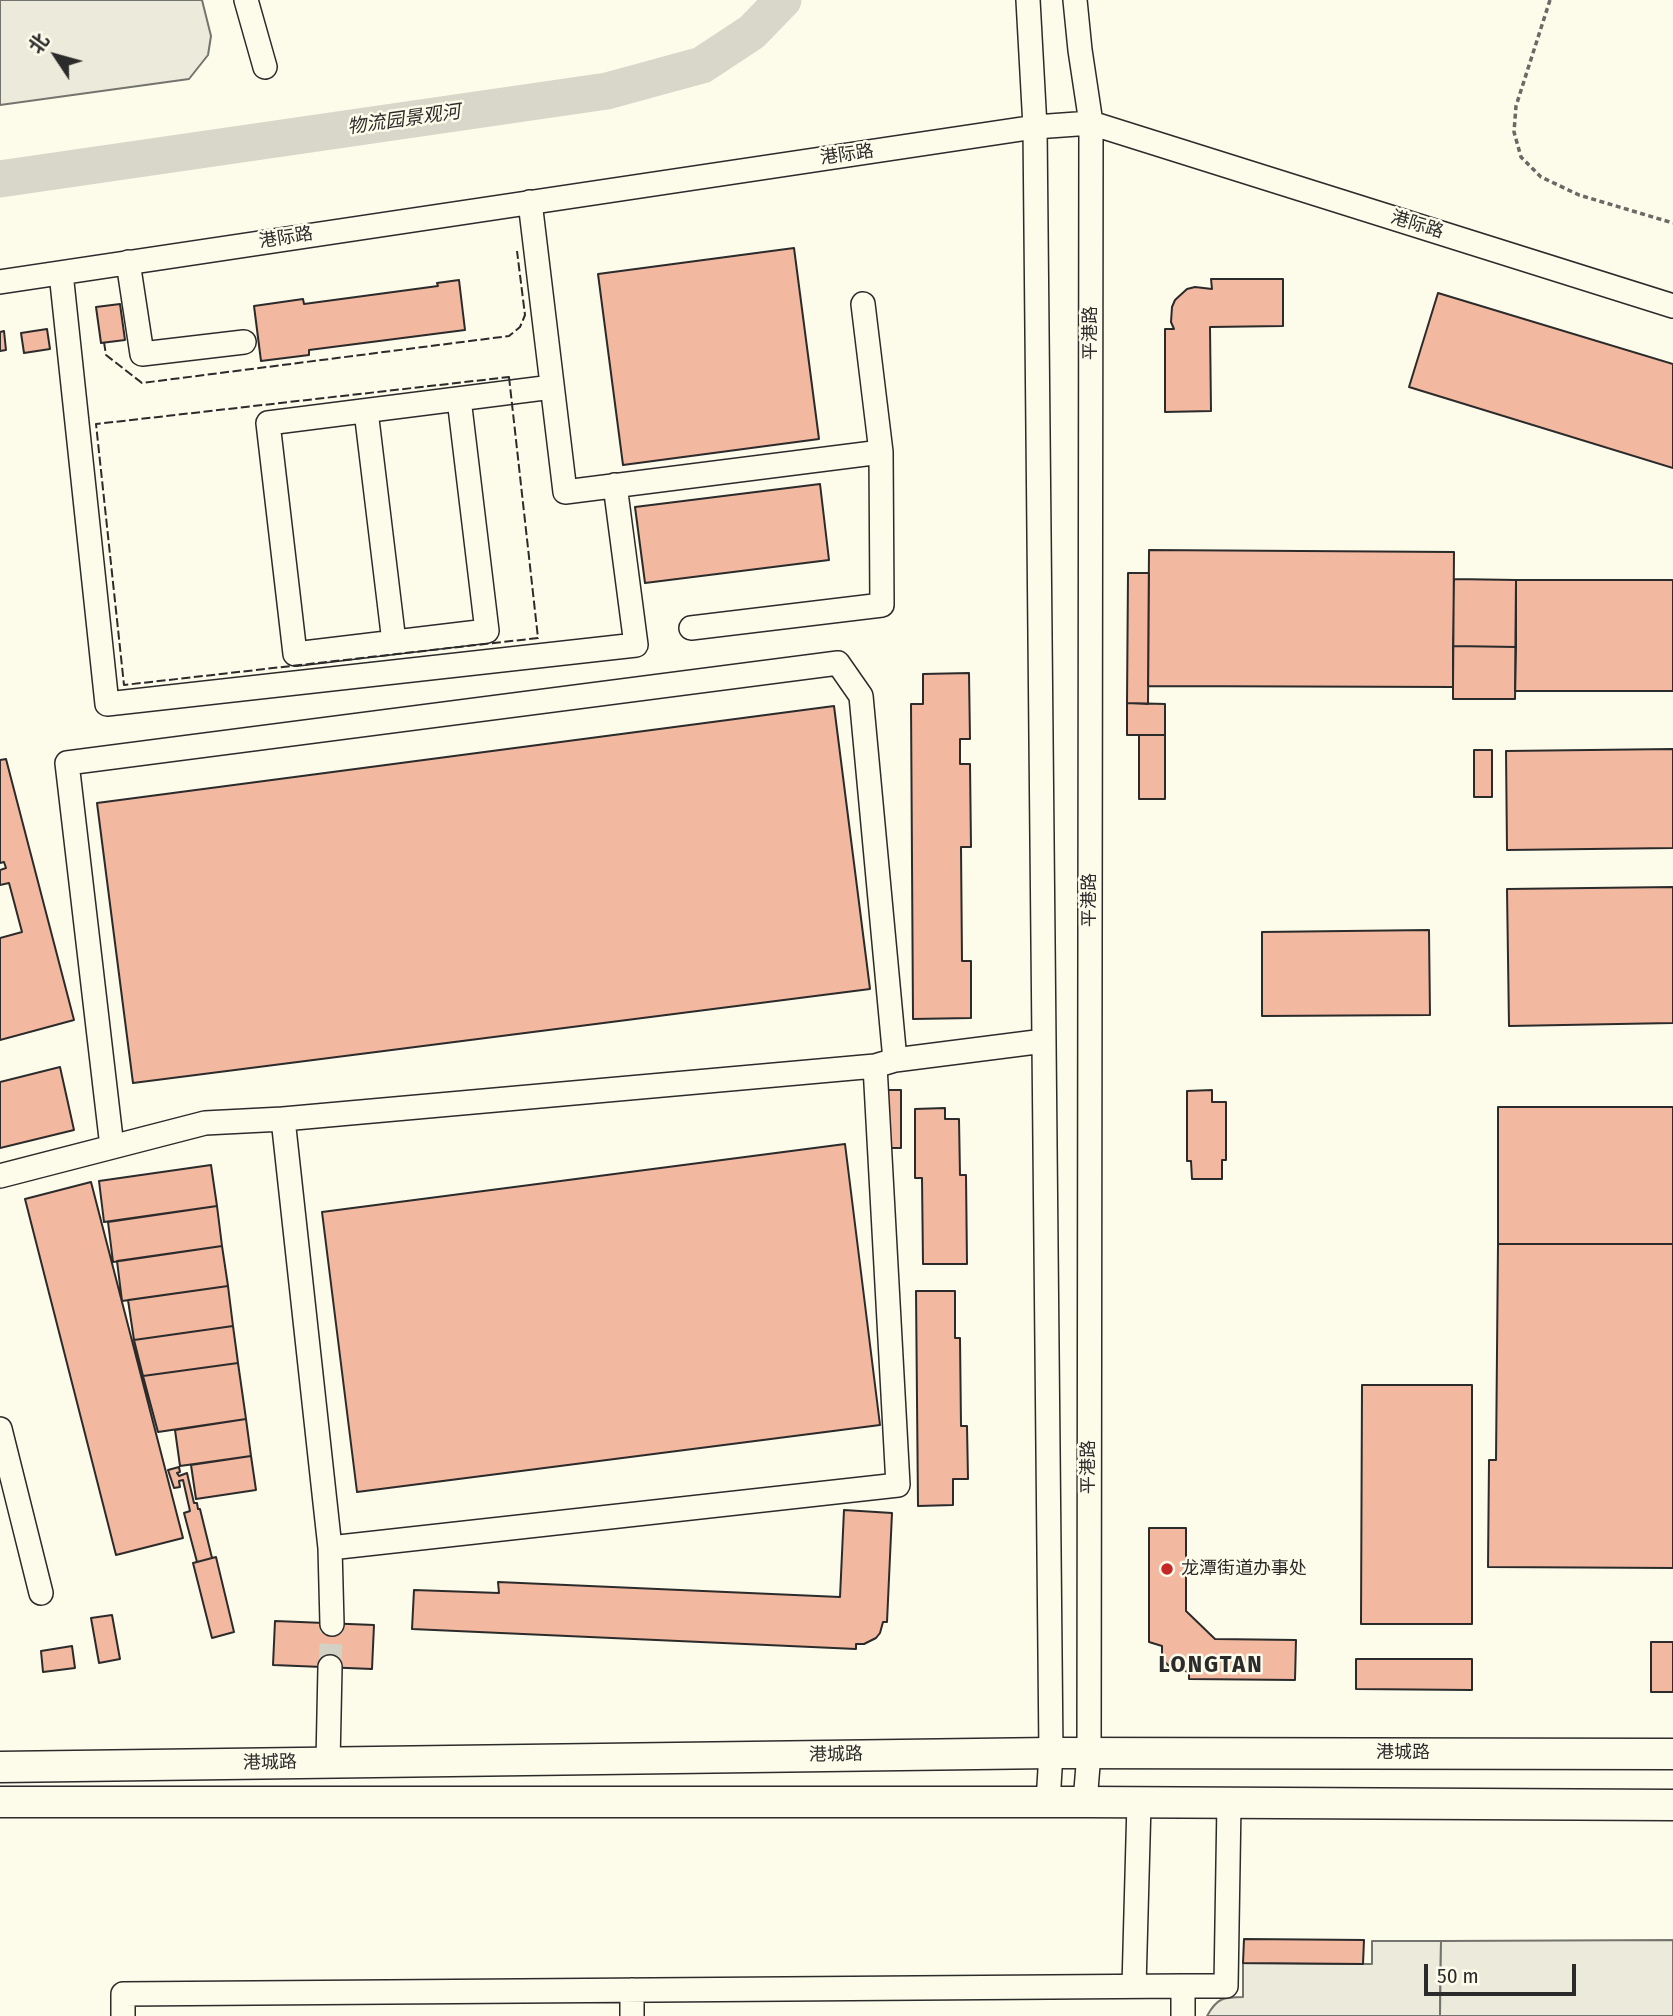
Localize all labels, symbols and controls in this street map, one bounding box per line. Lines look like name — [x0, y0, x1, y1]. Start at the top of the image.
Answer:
north arrow — [21, 21, 91, 91]
text: 北 — [24, 29, 53, 58]
water label: 物流园景观河 — [346, 101, 462, 139]
street label: 港际路 — [819, 141, 875, 169]
street label: 港际路 — [1388, 207, 1446, 243]
street label: 港际路 — [258, 223, 314, 253]
street label: 平港路 — [1080, 306, 1102, 360]
street label: 平港路 — [1079, 873, 1101, 927]
street label: 平港路 — [1078, 1440, 1100, 1494]
place label: 龙潭街道办事处 — [1181, 1558, 1307, 1580]
marker: 龙潭街道办事处 — [1159, 1561, 1175, 1577]
district label: LONGTAN — [1159, 1651, 1263, 1679]
street label: 港城路 — [1376, 1742, 1430, 1764]
street label: 港城路 — [809, 1744, 863, 1766]
street label: 港城路 — [243, 1752, 297, 1774]
scale bar — [1428, 1950, 1580, 1994]
text: 50 m — [1437, 1963, 1479, 1989]

